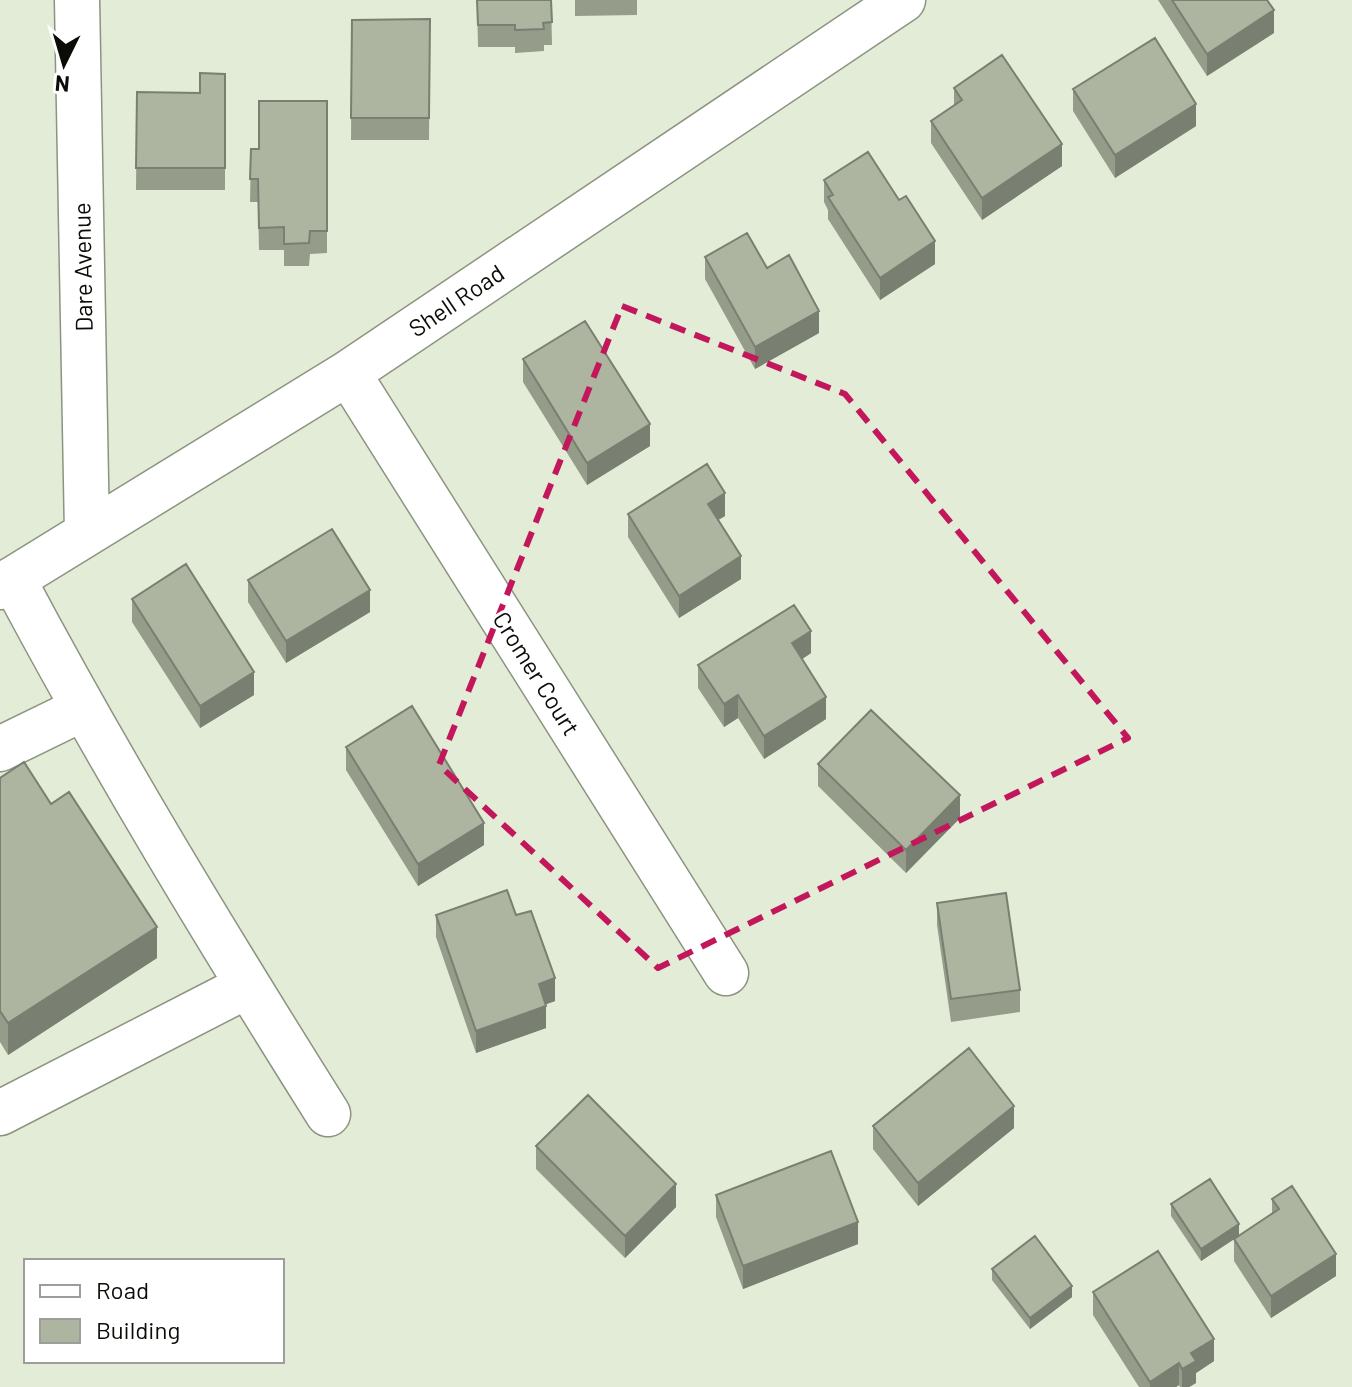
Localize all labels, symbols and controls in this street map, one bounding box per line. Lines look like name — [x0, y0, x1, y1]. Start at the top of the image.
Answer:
north arrow — [24, 24, 104, 104]
text: N — [54, 71, 71, 99]
street label: Dare Avenue — [66, 202, 98, 332]
street label: Shell Road — [403, 258, 509, 342]
street label: Cromer Court — [487, 606, 587, 740]
legend — [24, 1259, 284, 1363]
text: Road — [96, 1275, 149, 1304]
text: Building — [96, 1315, 180, 1344]

